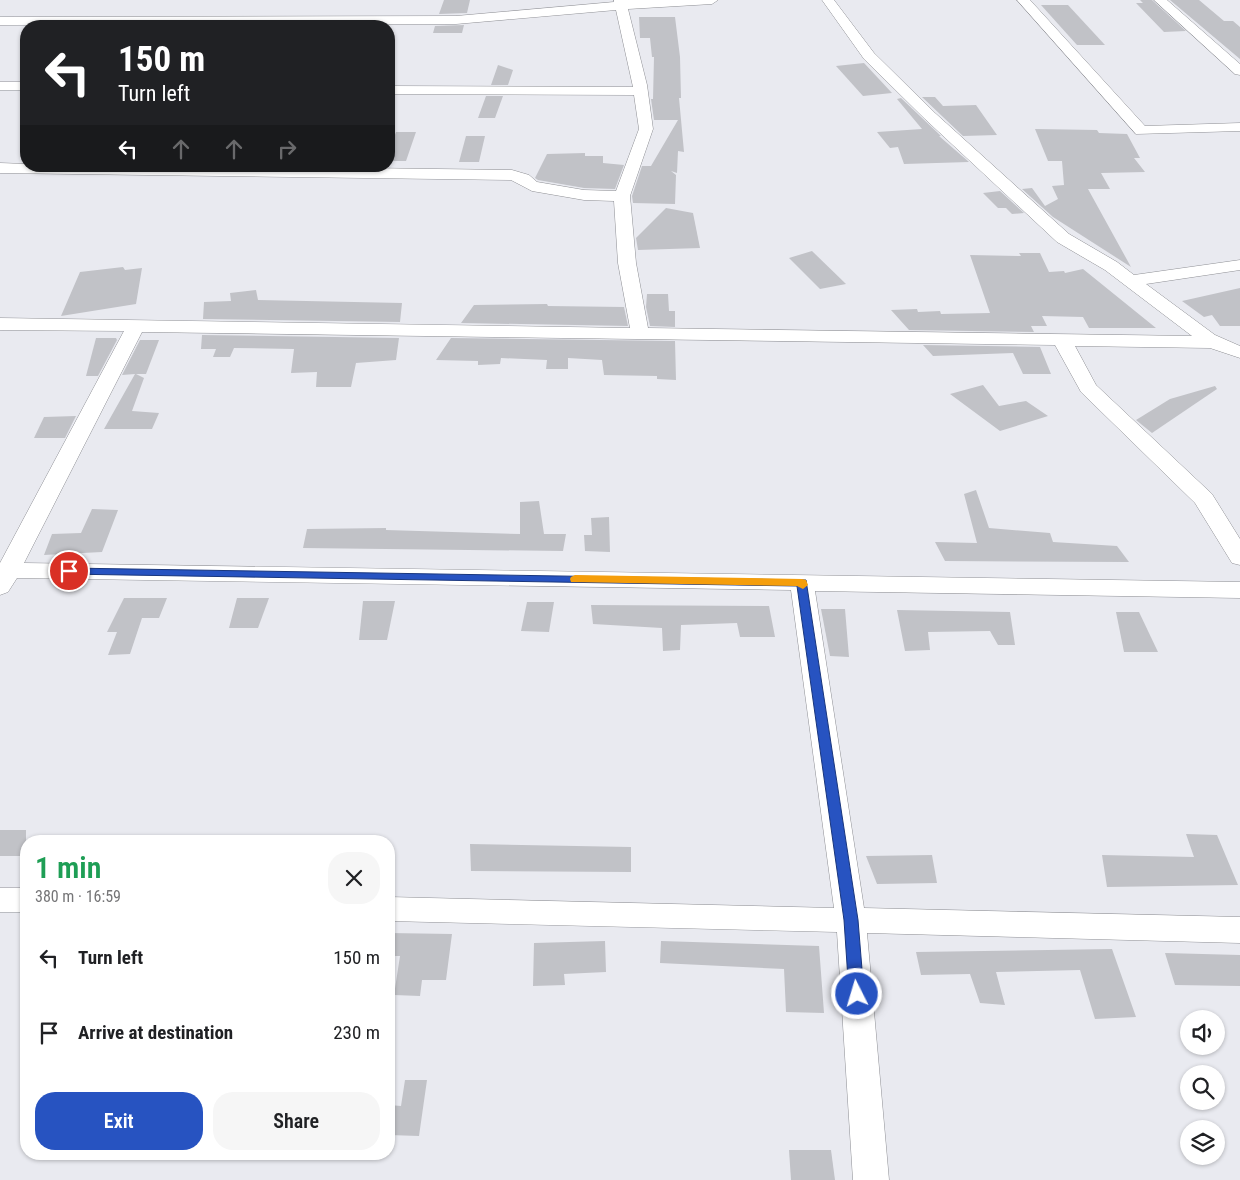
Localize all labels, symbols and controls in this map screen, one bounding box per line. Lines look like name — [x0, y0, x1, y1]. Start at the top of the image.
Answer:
text: 150 m — [118, 39, 205, 80]
icon: left — [35, 40, 100, 105]
text: Turn left — [118, 81, 190, 106]
icon: left — [114, 135, 142, 163]
icon: ahead — [167, 135, 195, 163]
icon: ahead — [220, 135, 248, 163]
icon: right — [273, 135, 301, 163]
pin — [48, 550, 90, 592]
icon: arrive — [55, 557, 83, 585]
text: 1 min — [35, 850, 101, 885]
button: close — [328, 852, 380, 904]
text: 380 m · 16:59 — [35, 887, 121, 906]
icon: left — [35, 944, 63, 972]
text: Turn left — [78, 946, 143, 969]
text: 150 m — [333, 946, 380, 969]
position arrow — [830, 967, 882, 1019]
map controls — [1180, 1010, 1225, 1165]
button: sound — [1180, 1010, 1225, 1055]
icon: arrive — [35, 1019, 63, 1047]
text: Arrive at destination — [78, 1021, 233, 1044]
text: 230 m — [333, 1021, 380, 1044]
button: search — [1180, 1065, 1225, 1110]
button: Exit — [35, 1092, 203, 1150]
button: Share — [213, 1092, 380, 1150]
button: layers — [1180, 1120, 1225, 1165]

